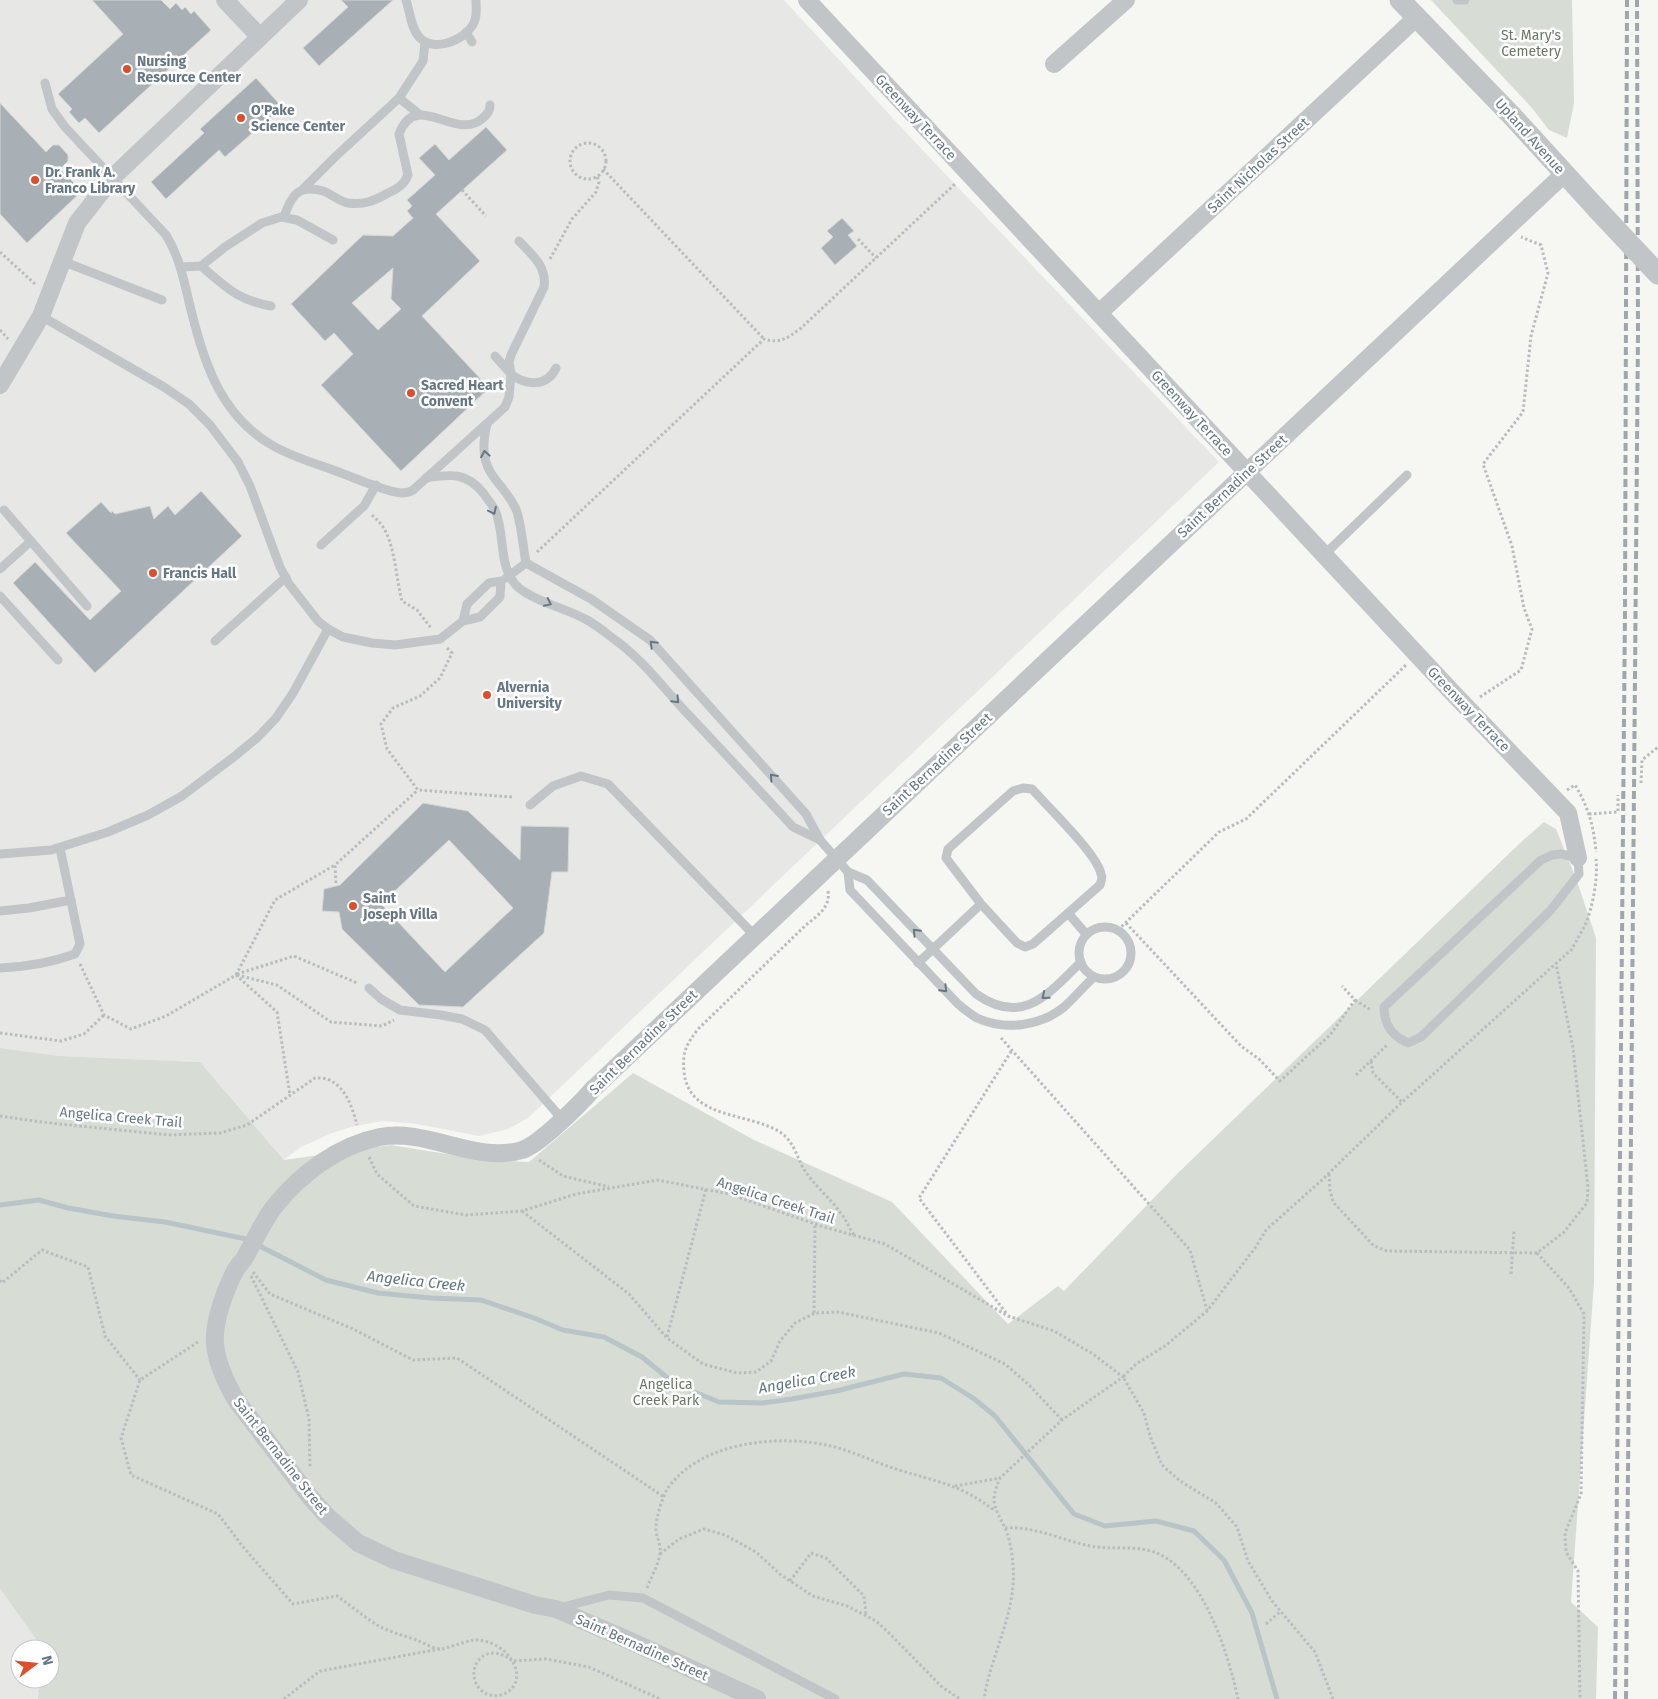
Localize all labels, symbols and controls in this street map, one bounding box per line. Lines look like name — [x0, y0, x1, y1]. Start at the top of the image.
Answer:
park label: St. Mary's Cemetery — [1501, 27, 1561, 60]
place label: Nursing Resource Center — [137, 53, 241, 86]
marker: Nursing Resource Center — [121, 63, 133, 75]
street label: Greenway Terrace — [871, 71, 960, 164]
street label: Upland Avenue — [1491, 95, 1568, 178]
place label: O'Pake Science Center — [251, 102, 345, 135]
marker: O'Pake Science Center — [235, 112, 247, 124]
street label: Saint Nicholas Street — [1204, 113, 1313, 217]
place label: Dr. Frank A. Franco Library — [45, 164, 136, 197]
marker: Dr. Frank A. Franco Library — [29, 174, 41, 186]
street label: Greenway Terrace — [1147, 367, 1236, 460]
place label: Sacred Heart Convent — [421, 377, 504, 410]
marker: Sacred Heart Convent — [405, 387, 417, 399]
street label: Saint Bernadine Street — [1174, 431, 1291, 541]
one-way arrow — [480, 450, 490, 459]
one-way arrow — [487, 505, 497, 514]
place label: Francis Hall — [163, 565, 237, 582]
marker: Francis Hall — [147, 567, 159, 579]
one-way arrow — [543, 597, 552, 607]
one-way arrow — [650, 640, 659, 649]
street label: Greenway Terrace — [1424, 663, 1513, 755]
place label: Alvernia University — [496, 679, 562, 712]
marker: Alvernia University — [481, 689, 493, 701]
one-way arrow — [670, 695, 679, 704]
street label: Saint Bernadine Street — [879, 709, 996, 819]
one-way arrow — [770, 774, 779, 783]
place label: Saint Joseph Villa — [362, 890, 438, 923]
marker: Saint Joseph Villa — [347, 900, 359, 912]
one-way arrow — [913, 928, 922, 937]
one-way arrow — [938, 984, 947, 993]
street label: Saint Bernadine Street — [586, 986, 701, 1098]
one-way arrow — [1042, 990, 1051, 998]
street label: Angelica Creek Trail — [59, 1104, 183, 1131]
street label: Angelica Creek Trail — [715, 1173, 837, 1228]
water label: Angelica Creek — [365, 1267, 466, 1295]
water label: Angelica Creek — [756, 1363, 857, 1398]
park label: Angelica Creek Park — [633, 1376, 700, 1409]
street label: Saint Bernadine Street — [230, 1395, 332, 1519]
street label: Saint Bernadine Street — [573, 1611, 712, 1685]
north arrow — [10, 1639, 60, 1689]
text: N — [38, 1654, 56, 1667]

